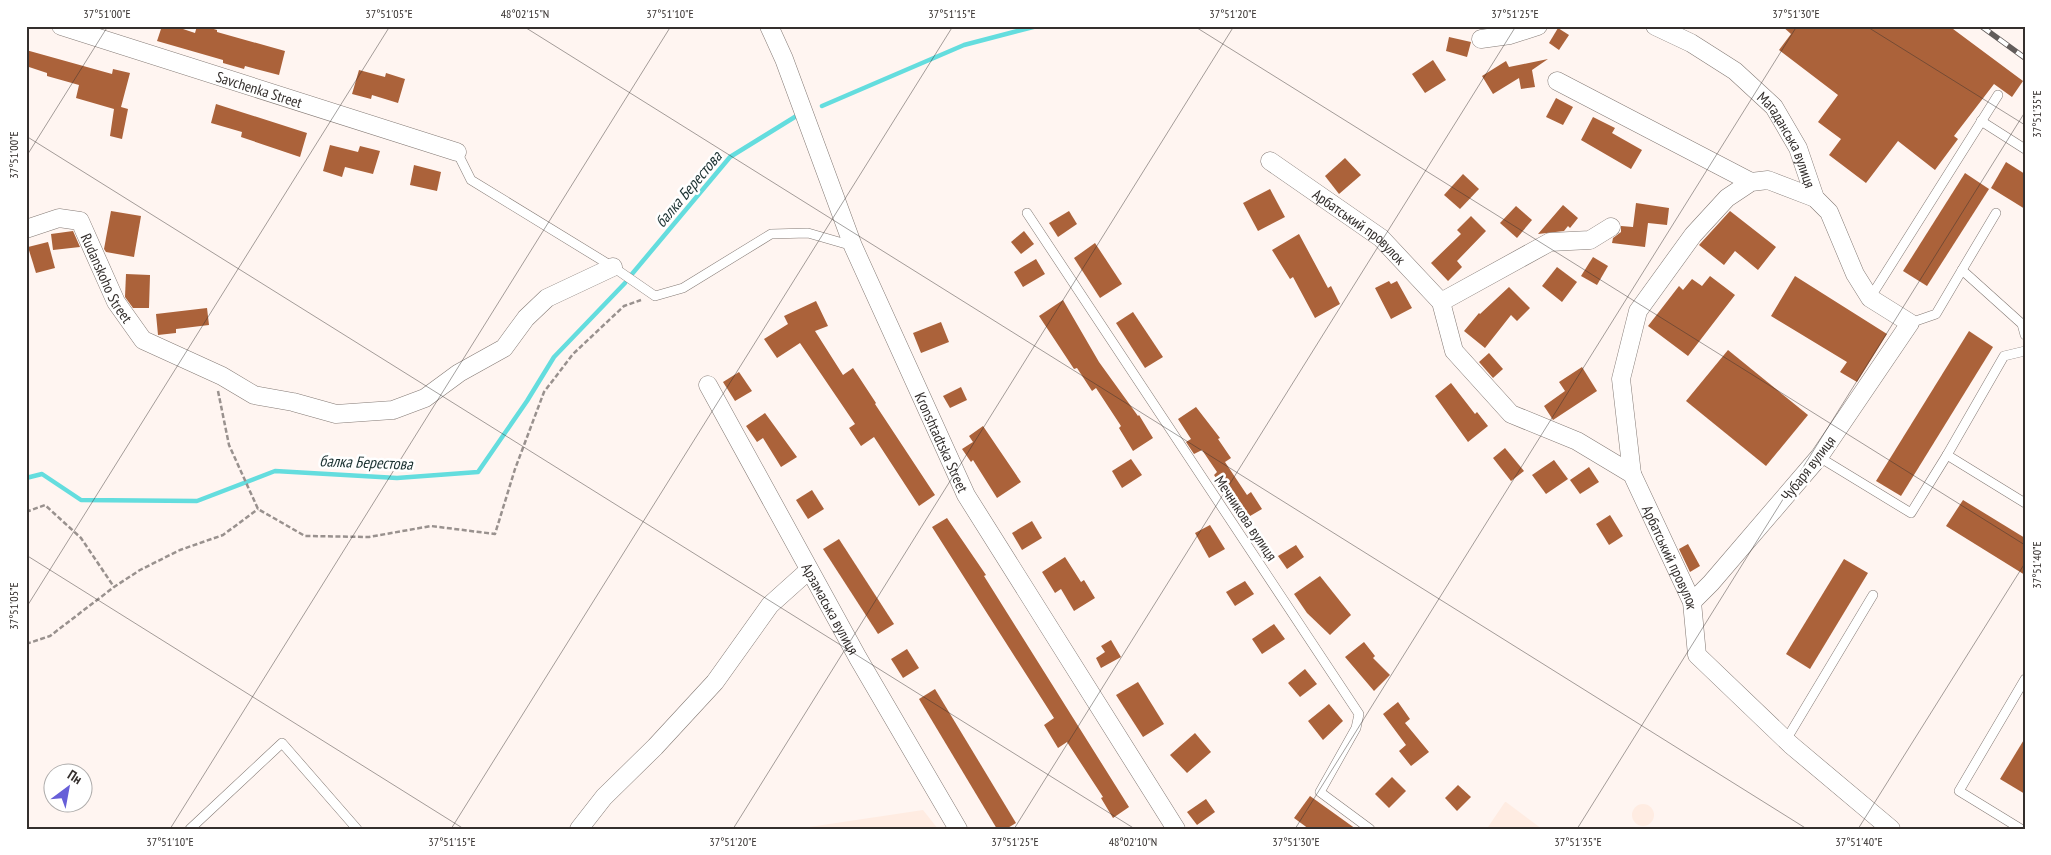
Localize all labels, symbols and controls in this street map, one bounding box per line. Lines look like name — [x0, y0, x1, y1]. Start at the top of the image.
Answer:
text: 37°51'00"E — [83, 6, 131, 21]
text: 37°51'05"E — [365, 6, 413, 21]
text: 48°02'15"N — [501, 6, 549, 21]
text: 37°51'10"E — [646, 6, 694, 21]
text: 37°51'15"E — [928, 6, 976, 21]
text: 37°51'20"E — [1209, 6, 1257, 21]
text: 37°51'25"E — [1491, 6, 1539, 21]
text: 37°51'30"E — [1772, 6, 1820, 21]
street label: Savchenka Street — [214, 66, 305, 112]
street label: Магаданська вулиця — [1754, 87, 1820, 190]
text: 37°51'35"E — [2029, 90, 2044, 138]
text: 37°51'00"E — [6, 131, 21, 179]
water label: балка Берестова — [650, 146, 727, 231]
street label: Арбатський провулок — [1309, 184, 1410, 268]
street label: Rudanskoho Street — [77, 230, 137, 326]
street label: Kronshtadtska Street — [911, 389, 973, 495]
street label: Чубаря вулиця — [1777, 431, 1839, 504]
water label: балка Берестова — [319, 450, 415, 474]
street label: Мечникова вулиця — [1211, 472, 1282, 564]
street label: Арбатський провулок — [1638, 502, 1702, 610]
text: 37°51'40"E — [2029, 541, 2044, 589]
street label: Арзамаська вулиця — [798, 559, 864, 658]
text: 37°51'05"E — [6, 582, 21, 630]
north arrow — [42, 762, 92, 812]
text: Пн — [64, 766, 85, 788]
text: 37°51'10"E — [146, 834, 194, 849]
text: 37°51'15"E — [428, 834, 476, 849]
text: 37°51'20"E — [709, 834, 757, 849]
text: 37°51'25"E — [991, 834, 1039, 849]
text: 48°02'10"N — [1109, 834, 1157, 849]
text: 37°51'30"E — [1272, 834, 1320, 849]
text: 37°51'35"E — [1554, 834, 1602, 849]
text: 37°51'40"E — [1835, 834, 1883, 849]

